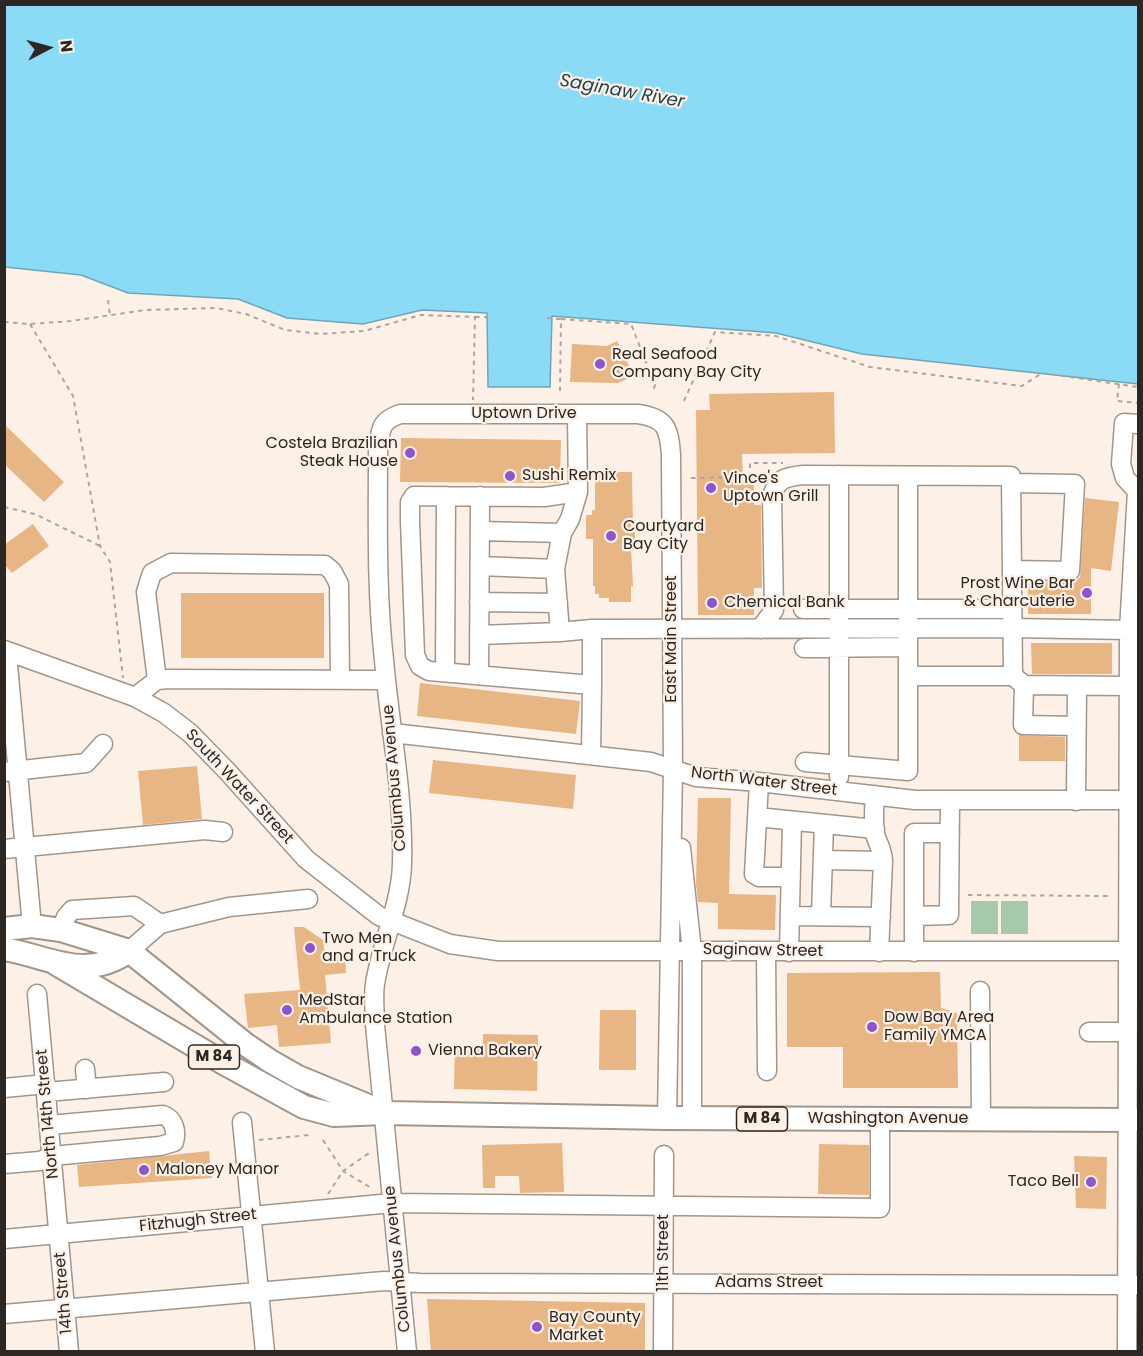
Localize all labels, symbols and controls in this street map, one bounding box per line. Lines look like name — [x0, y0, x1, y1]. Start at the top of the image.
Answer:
north arrow — [18, 18, 78, 78]
text: N — [54, 39, 78, 53]
water label: Saginaw River — [558, 70, 686, 114]
place label: Real Seafood Company Bay City — [612, 345, 761, 383]
marker: Real Seafood Company Bay City — [593, 357, 607, 371]
street label: Uptown Drive — [471, 404, 577, 424]
place label: Costela Brazilian Steak House — [266, 434, 398, 472]
marker: Costela Brazilian Steak House — [403, 446, 417, 460]
place label: Sushi Remix — [522, 466, 616, 486]
marker: Sushi Remix — [503, 469, 517, 483]
place label: Vince's Uptown Grill — [723, 469, 819, 507]
marker: Vince's Uptown Grill — [704, 481, 718, 495]
place label: Courtyard Bay City — [623, 517, 704, 555]
marker: Courtyard Bay City — [604, 529, 618, 543]
place label: Prost Wine Bar & Charcuterie — [961, 574, 1075, 612]
street label: East Main Street — [662, 575, 682, 703]
marker: Prost Wine Bar & Charcuterie — [1080, 586, 1094, 600]
place label: Chemical Bank — [724, 593, 845, 613]
marker: Chemical Bank — [705, 596, 719, 610]
street label: Columbus Avenue — [379, 704, 411, 852]
street label: South Water Street — [181, 726, 297, 848]
street label: North Water Street — [690, 764, 838, 800]
place label: Two Men and a Truck — [322, 929, 416, 967]
street label: Saginaw Street — [703, 940, 823, 962]
marker: Two Men and a Truck — [303, 941, 317, 955]
place label: MedStar Ambulance Station — [299, 991, 452, 1029]
marker: MedStar Ambulance Station — [280, 1003, 294, 1017]
place label: Dow Bay Area Family YMCA — [884, 1008, 994, 1046]
marker: Dow Bay Area Family YMCA — [865, 1020, 879, 1034]
place label: Vienna Bakery — [428, 1041, 542, 1061]
marker: Vienna Bakery — [409, 1044, 423, 1058]
road number: M 84 — [188, 1045, 240, 1069]
street label: North 14th Street — [33, 1048, 63, 1180]
road number: M 84 — [736, 1107, 788, 1131]
street label: Washington Avenue — [808, 1109, 968, 1129]
place label: Maloney Manor — [156, 1160, 279, 1180]
marker: Maloney Manor — [137, 1163, 151, 1177]
place label: Taco Bell — [1008, 1172, 1079, 1192]
marker: Taco Bell — [1084, 1175, 1098, 1189]
street label: Columbus Avenue — [381, 1185, 415, 1333]
street label: Fitzhugh Street — [138, 1205, 258, 1237]
street label: 11th Street — [654, 1214, 674, 1292]
street label: 14th Street — [51, 1251, 77, 1335]
street label: Adams Street — [715, 1273, 823, 1293]
place label: Bay County Market — [549, 1308, 641, 1346]
marker: Bay County Market — [530, 1320, 544, 1334]

